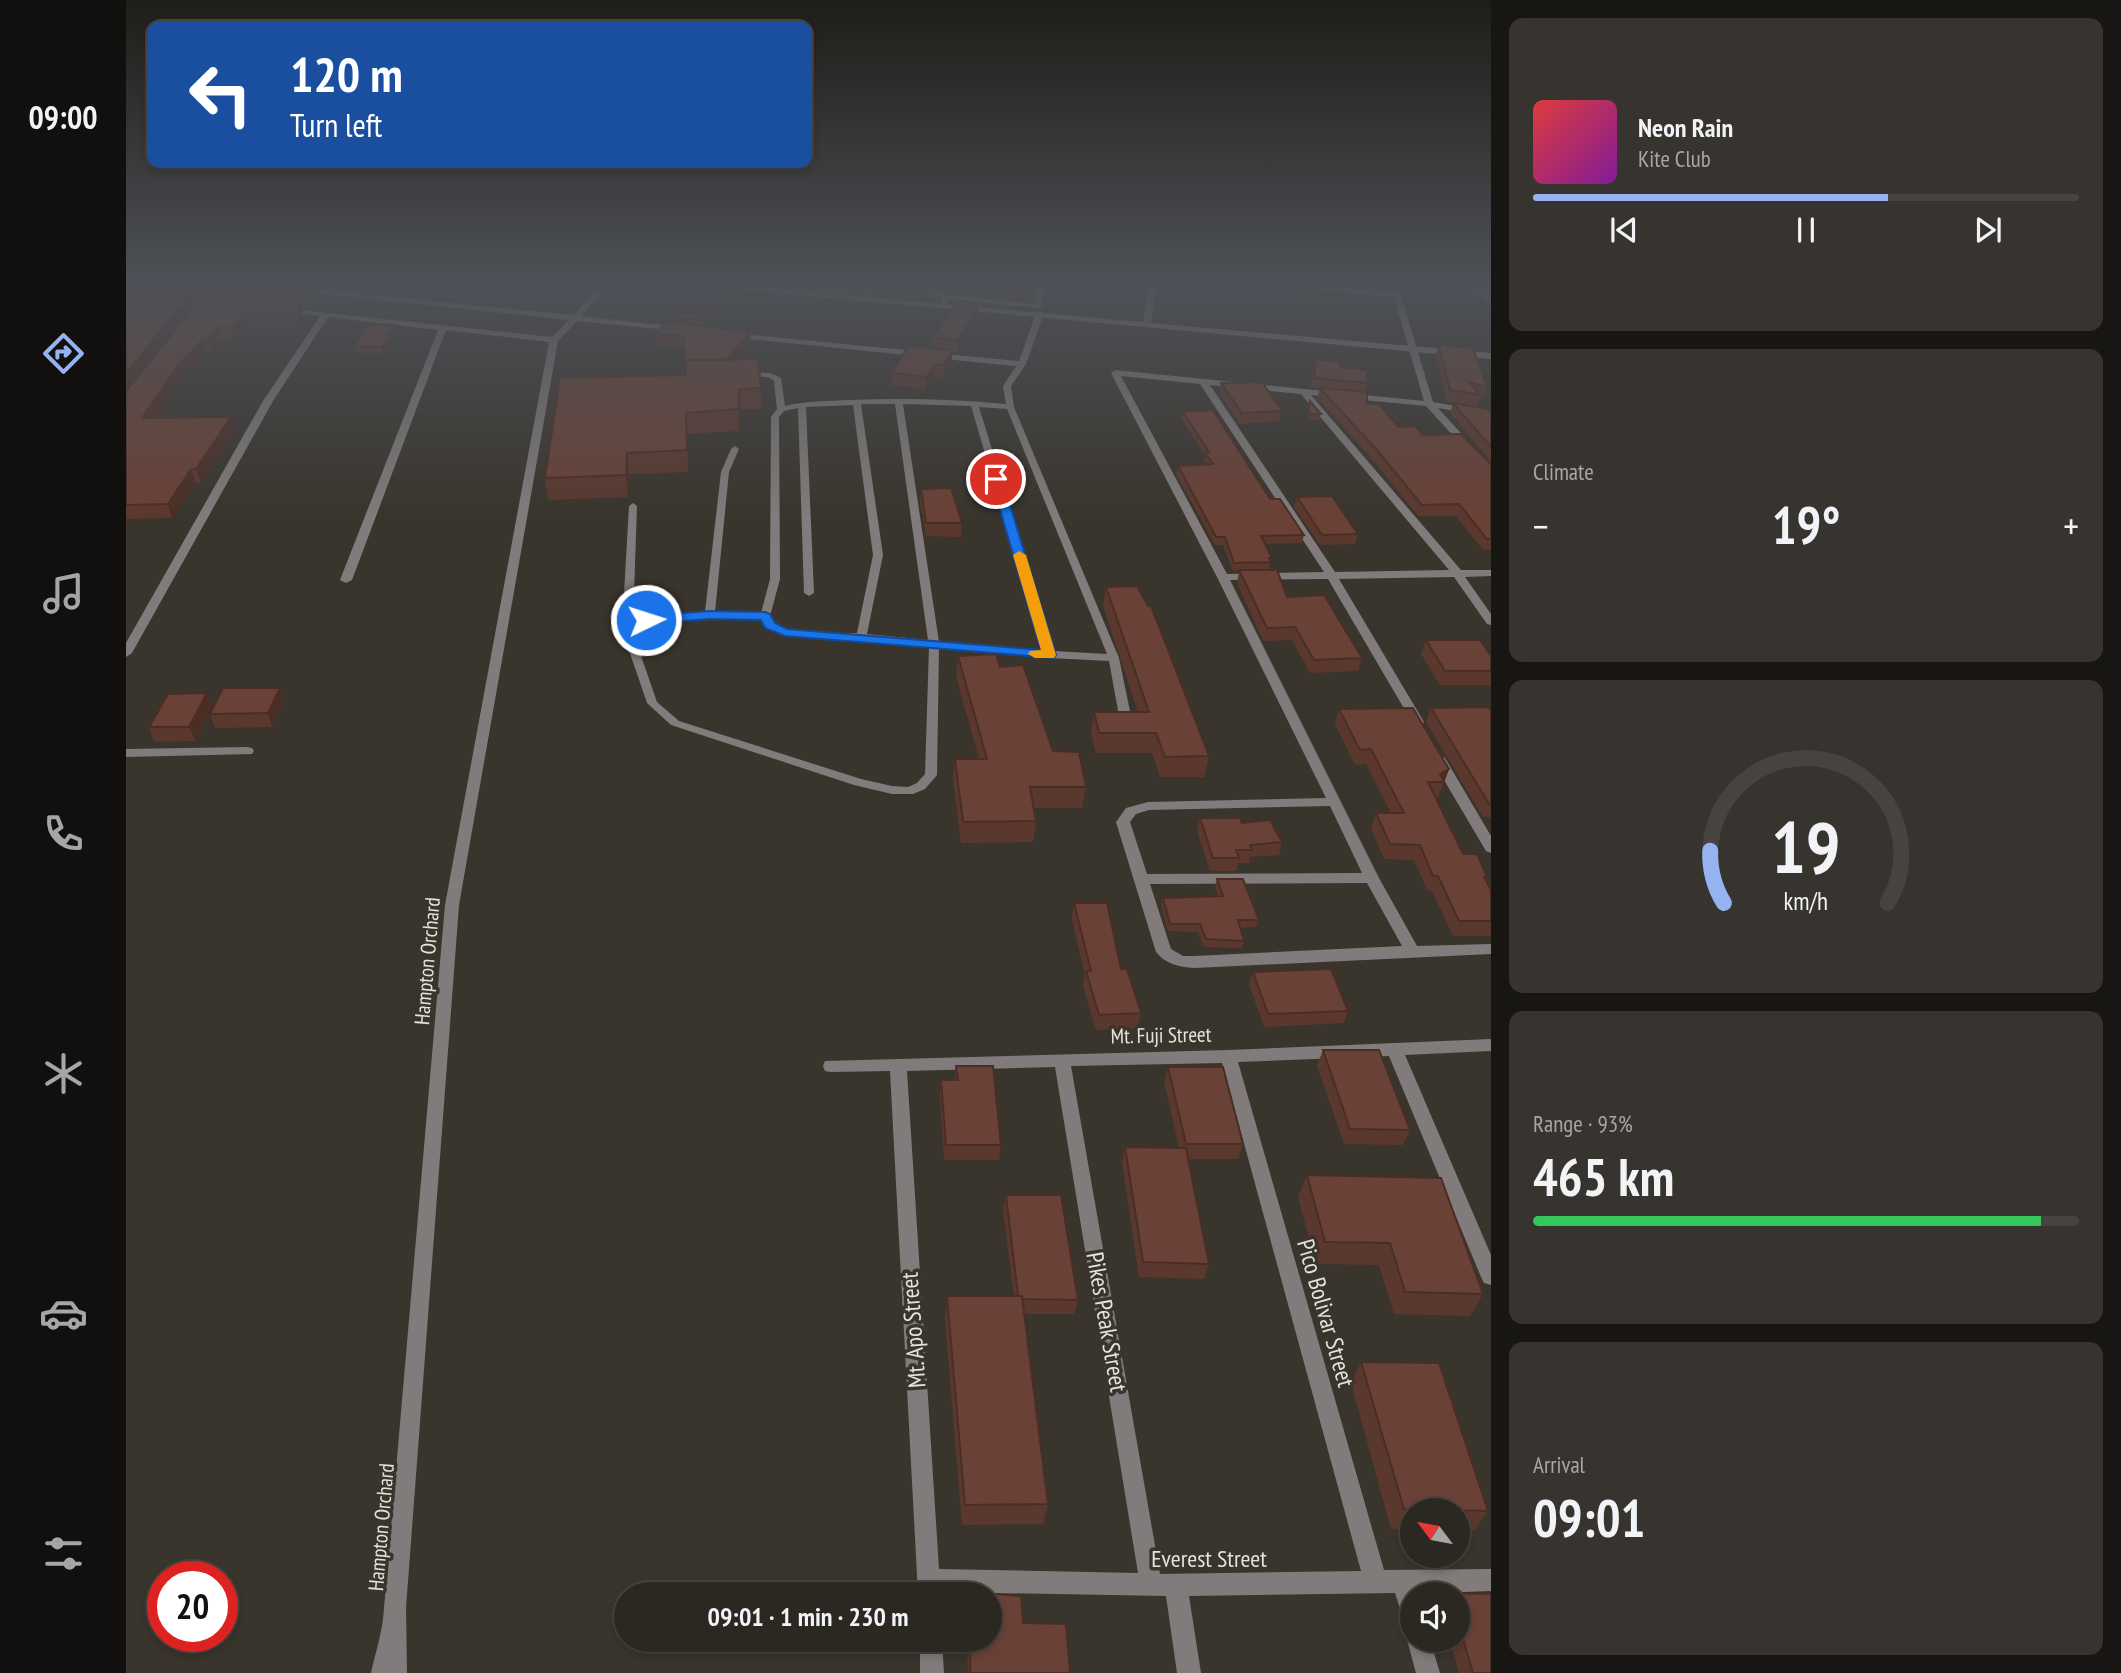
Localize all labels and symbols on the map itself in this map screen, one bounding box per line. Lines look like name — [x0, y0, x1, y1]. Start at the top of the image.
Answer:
pin — [966, 449, 1026, 509]
position arrow — [609, 583, 683, 657]
street label: Hampton Orchard — [408, 896, 446, 1026]
street label: Mt. Fuji Street — [1110, 1021, 1212, 1049]
street label: Pico Bolivar Street — [1290, 1235, 1362, 1391]
street label: Pikes Peak Street — [1079, 1250, 1135, 1395]
street label: Mt. Apo Street — [893, 1271, 933, 1389]
street label: Hampton Orchard — [362, 1462, 400, 1592]
north arrow — [1400, 1498, 1470, 1568]
street label: Everest Street — [1151, 1543, 1267, 1574]
speed limit sign: 20 — [147, 1561, 238, 1652]

